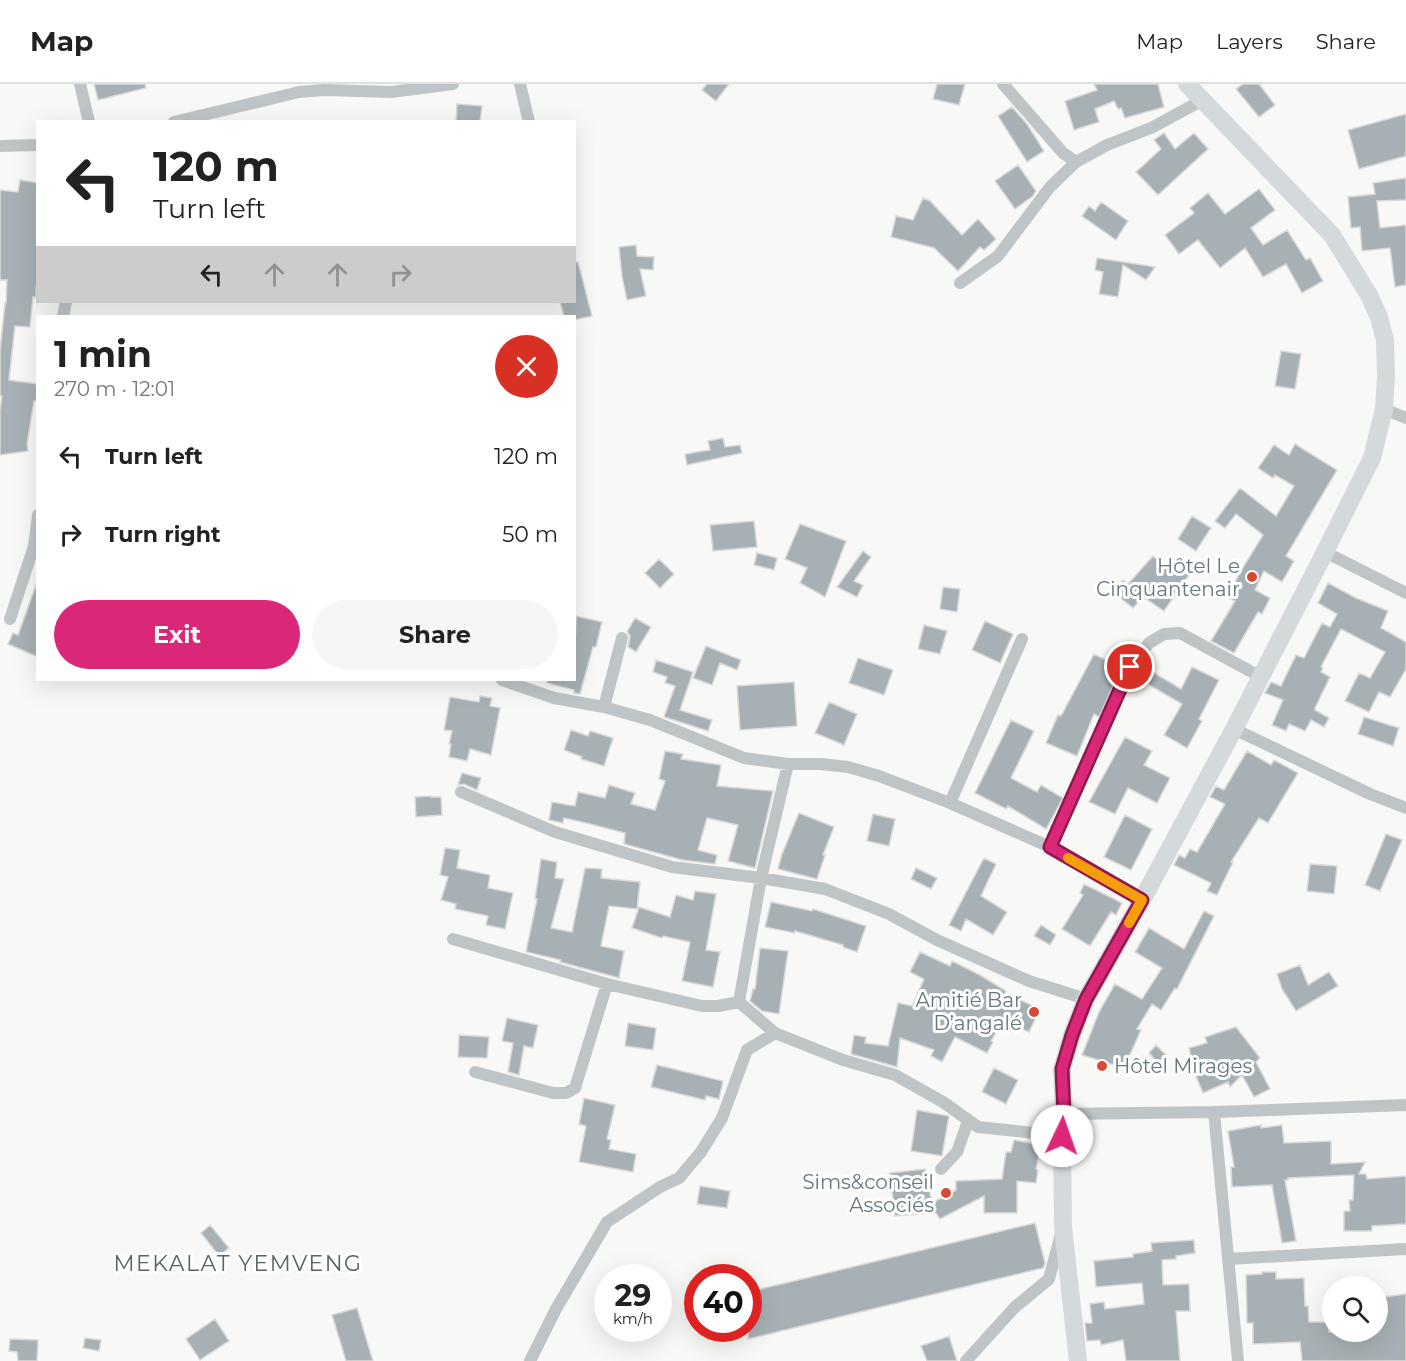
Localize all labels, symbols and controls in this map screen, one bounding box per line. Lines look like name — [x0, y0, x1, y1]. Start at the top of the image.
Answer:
text: Map — [30, 24, 93, 58]
text: Map — [1136, 29, 1183, 54]
text: Layers — [1216, 29, 1283, 54]
text: Share — [1316, 29, 1376, 54]
text: 120 m — [153, 140, 279, 192]
icon: left — [54, 144, 132, 222]
text: Turn left — [153, 192, 266, 225]
icon: left — [195, 258, 228, 291]
icon: ahead — [258, 258, 291, 291]
icon: ahead — [321, 258, 354, 291]
icon: right — [384, 258, 417, 291]
text: 1 min — [54, 332, 152, 376]
button: close — [495, 335, 558, 398]
text: 270 m · 12:01 — [54, 377, 175, 401]
icon: left — [54, 440, 87, 473]
text: Turn left — [105, 443, 203, 470]
text: 120 m — [494, 443, 558, 470]
icon: right — [54, 518, 87, 551]
text: Turn right — [105, 521, 220, 548]
text: 50 m — [502, 521, 558, 548]
place label: Hôtel Le Cinquantenair — [1096, 554, 1240, 601]
marker: Hôtel Le Cinquantenair — [1245, 570, 1259, 584]
button: Exit — [54, 600, 300, 669]
button: Share — [312, 600, 558, 669]
pin — [1104, 641, 1155, 692]
icon: arrive — [1113, 650, 1146, 683]
place label: Amitié Bar D’angalé — [916, 988, 1022, 1035]
marker: Amitié Bar D’angalé — [1027, 1005, 1041, 1019]
place label: Hôtel Mirages — [1114, 1054, 1253, 1078]
marker: Hôtel Mirages — [1095, 1059, 1109, 1073]
position arrow — [1030, 1104, 1094, 1168]
place label: Sims&conseil Associés — [802, 1170, 934, 1217]
marker: Sims&conseil Associés — [939, 1186, 953, 1200]
district label: MEKALAT YEMVENG — [113, 1250, 363, 1277]
speed limit sign: 40 — [684, 1264, 762, 1342]
map controls — [1322, 1276, 1388, 1342]
button: search — [1322, 1276, 1388, 1342]
text: 29 — [615, 1277, 651, 1314]
text: km/h — [613, 1309, 653, 1328]

